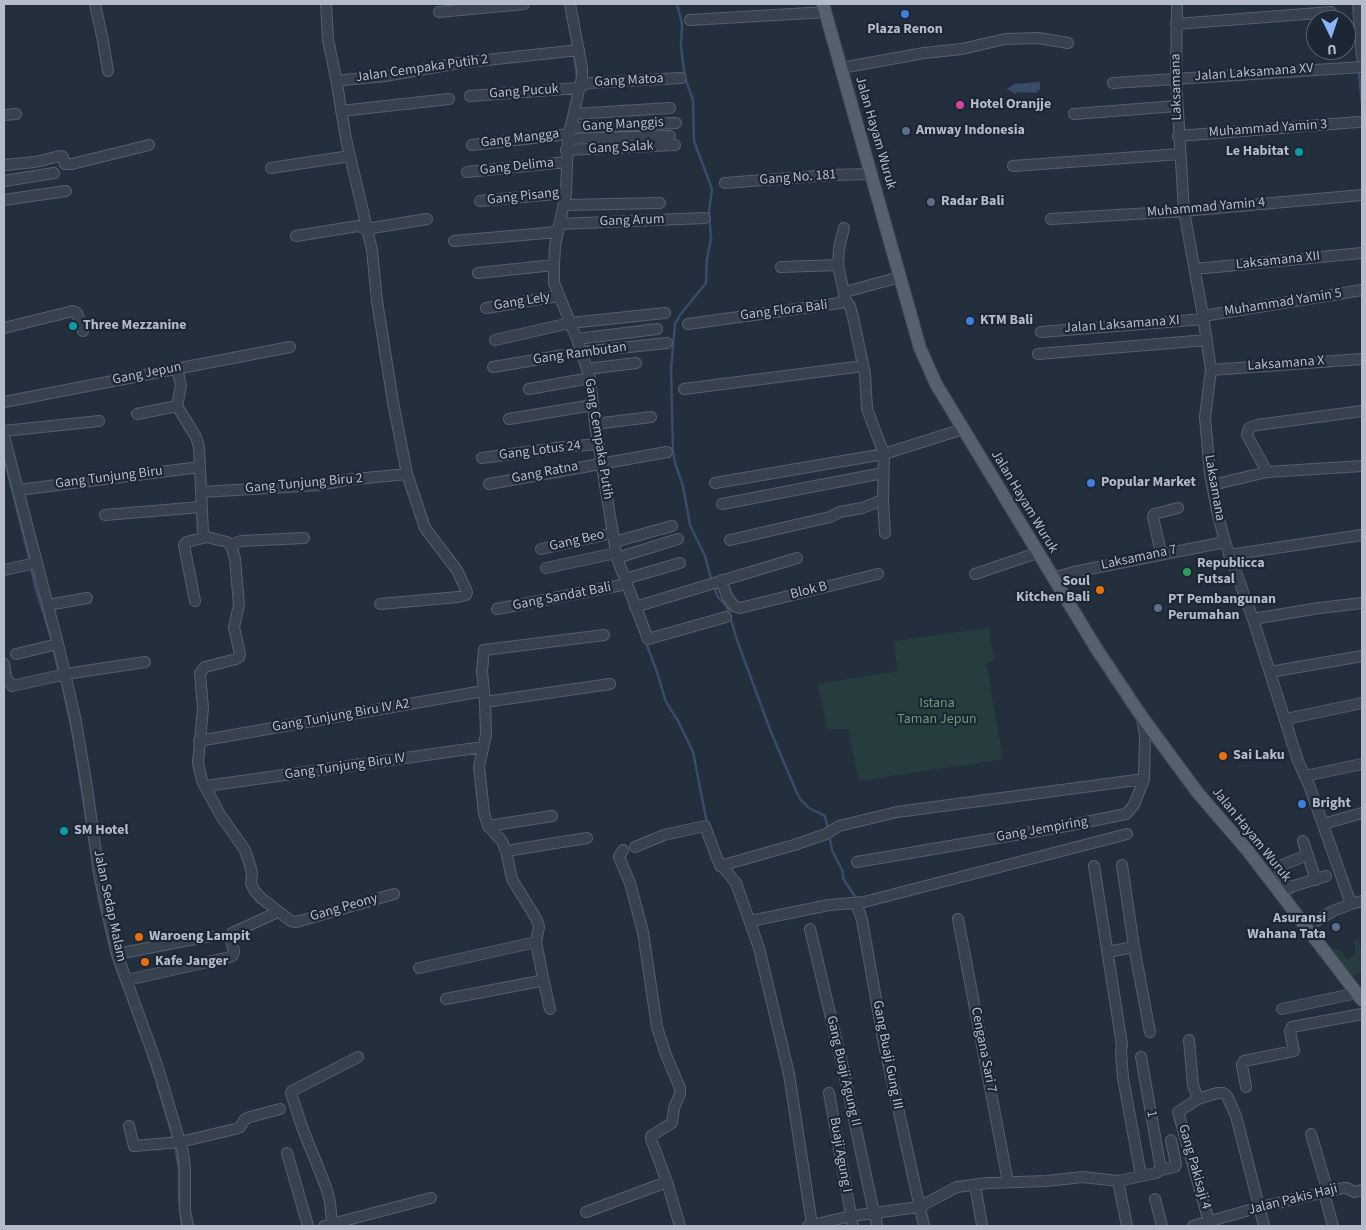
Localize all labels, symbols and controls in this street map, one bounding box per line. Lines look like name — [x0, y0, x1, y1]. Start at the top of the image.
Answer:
marker: Plaza Renon — [899, 8, 911, 20]
north arrow — [1306, 10, 1356, 60]
place label: Plaza Renon — [867, 22, 943, 38]
text: U — [1327, 39, 1337, 59]
street label: Jalan Cempaka Putih 2 — [355, 51, 489, 87]
street label: Laksamana — [1168, 53, 1186, 121]
street label: Jalan Laksamana XV — [1194, 60, 1314, 86]
street label: Gang Matoa — [594, 71, 664, 91]
street label: Jalan Hayam Wuruk — [851, 75, 899, 191]
street label: Gang Pucuk — [489, 81, 559, 103]
place label: Hotel Oranjje — [970, 97, 1051, 113]
marker: Hotel Oranjje — [954, 99, 966, 111]
street label: Gang Manggis — [582, 114, 664, 136]
street label: Muhammad Yamin 3 — [1208, 116, 1328, 142]
place label: Amway Indonesia — [916, 123, 1025, 139]
marker: Amway Indonesia — [900, 125, 912, 137]
street label: Gang Mangga — [480, 126, 560, 152]
street label: Gang Salak — [588, 138, 654, 158]
place label: Le Habitat — [1226, 144, 1289, 160]
marker: Le Habitat — [1293, 146, 1305, 158]
street label: Gang Delima — [479, 155, 555, 179]
street label: Gang No. 181 — [759, 167, 837, 189]
street label: Gang Pisang — [486, 185, 560, 209]
place label: Radar Bali — [941, 194, 1004, 210]
street label: Muhammad Yamin 4 — [1146, 194, 1266, 222]
marker: Radar Bali — [925, 196, 937, 208]
street label: Gang Arum — [599, 211, 665, 231]
street label: Laksamana XII — [1235, 248, 1321, 274]
street label: Muhammad Yamin 5 — [1223, 285, 1343, 321]
street label: Gang Lely — [493, 289, 551, 315]
street label: Gang Flora Bali — [739, 297, 829, 325]
place label: KTM Bali — [980, 313, 1033, 329]
street label: Jalan Laksamana XI — [1064, 313, 1180, 337]
marker: KTM Bali — [964, 315, 976, 327]
place label: Three Mezzanine — [83, 318, 187, 334]
marker: Three Mezzanine — [67, 320, 79, 332]
street label: Gang Rambutan — [532, 339, 628, 369]
street label: Laksamana X — [1247, 353, 1325, 375]
street label: Gang Jepun — [111, 359, 183, 389]
street label: Gang Cempaka Putih — [580, 377, 616, 501]
street label: Gang Lotus 24 — [498, 438, 582, 464]
street label: Jalan Hayam Wuruk — [987, 448, 1061, 556]
street label: Laksamana — [1200, 454, 1228, 522]
street label: Gang Ratna — [510, 458, 580, 488]
street label: Gang Tunjung Biru — [54, 463, 164, 493]
street label: Gang Tunjung Biru 2 — [245, 470, 363, 498]
place label: Popular Market — [1101, 475, 1196, 491]
marker: Popular Market — [1085, 477, 1097, 489]
street label: Gang Beo — [548, 527, 606, 555]
street label: Laksamana 7 — [1100, 542, 1178, 574]
place label: Republicca Futsal — [1197, 556, 1265, 588]
marker: Republicca Futsal — [1181, 566, 1193, 578]
place label: Soul Kitchen Bali — [1016, 574, 1090, 606]
street label: Blok B — [789, 578, 829, 604]
street label: Gang Sandat Bali — [511, 579, 613, 615]
marker: Soul Kitchen Bali — [1094, 584, 1106, 596]
place label: PT Pembangunan Perumahan — [1168, 592, 1276, 624]
marker: PT Pembangunan Perumahan — [1152, 602, 1164, 614]
street label: Gang Tunjung Biru IV A2 — [271, 696, 411, 736]
park label: Istana Taman Jepun — [897, 696, 977, 729]
place label: Sai Laku — [1233, 748, 1285, 764]
street label: Gang Tunjung Biru IV — [284, 750, 406, 784]
marker: Sai Laku — [1217, 750, 1229, 762]
street label: Jalan Hayam Wuruk — [1208, 784, 1294, 886]
place label: Bright — [1312, 796, 1351, 812]
marker: Bright — [1296, 798, 1308, 810]
street label: Gang Jempiring — [995, 814, 1089, 846]
place label: SM Hotel — [74, 823, 128, 839]
marker: SM Hotel — [58, 825, 70, 837]
street label: Jalan Sedap Malam — [89, 848, 129, 964]
street label: Gang Peony — [308, 890, 380, 926]
place label: Asuransi Wahana Tata — [1247, 911, 1326, 944]
marker: Asuransi Wahana Tata — [1330, 921, 1342, 933]
place label: Waroeng Lampit — [149, 929, 250, 945]
marker: Waroeng Lampit — [133, 931, 145, 943]
place label: Kafe Janger — [155, 954, 228, 970]
marker: Kafe Janger — [139, 956, 151, 968]
street label: Gang Buaji Gung III — [868, 999, 906, 1111]
street label: Cengana Sari 7 — [966, 1006, 1000, 1094]
street label: Gang Buaji Agung II — [822, 1014, 864, 1128]
street label: 1 — [1142, 1109, 1160, 1119]
street label: Buaji Agung I — [825, 1116, 855, 1194]
street label: Gang Pakisaji 4 — [1174, 1123, 1214, 1211]
street label: Jalan Pakis Haji — [1247, 1181, 1339, 1219]

